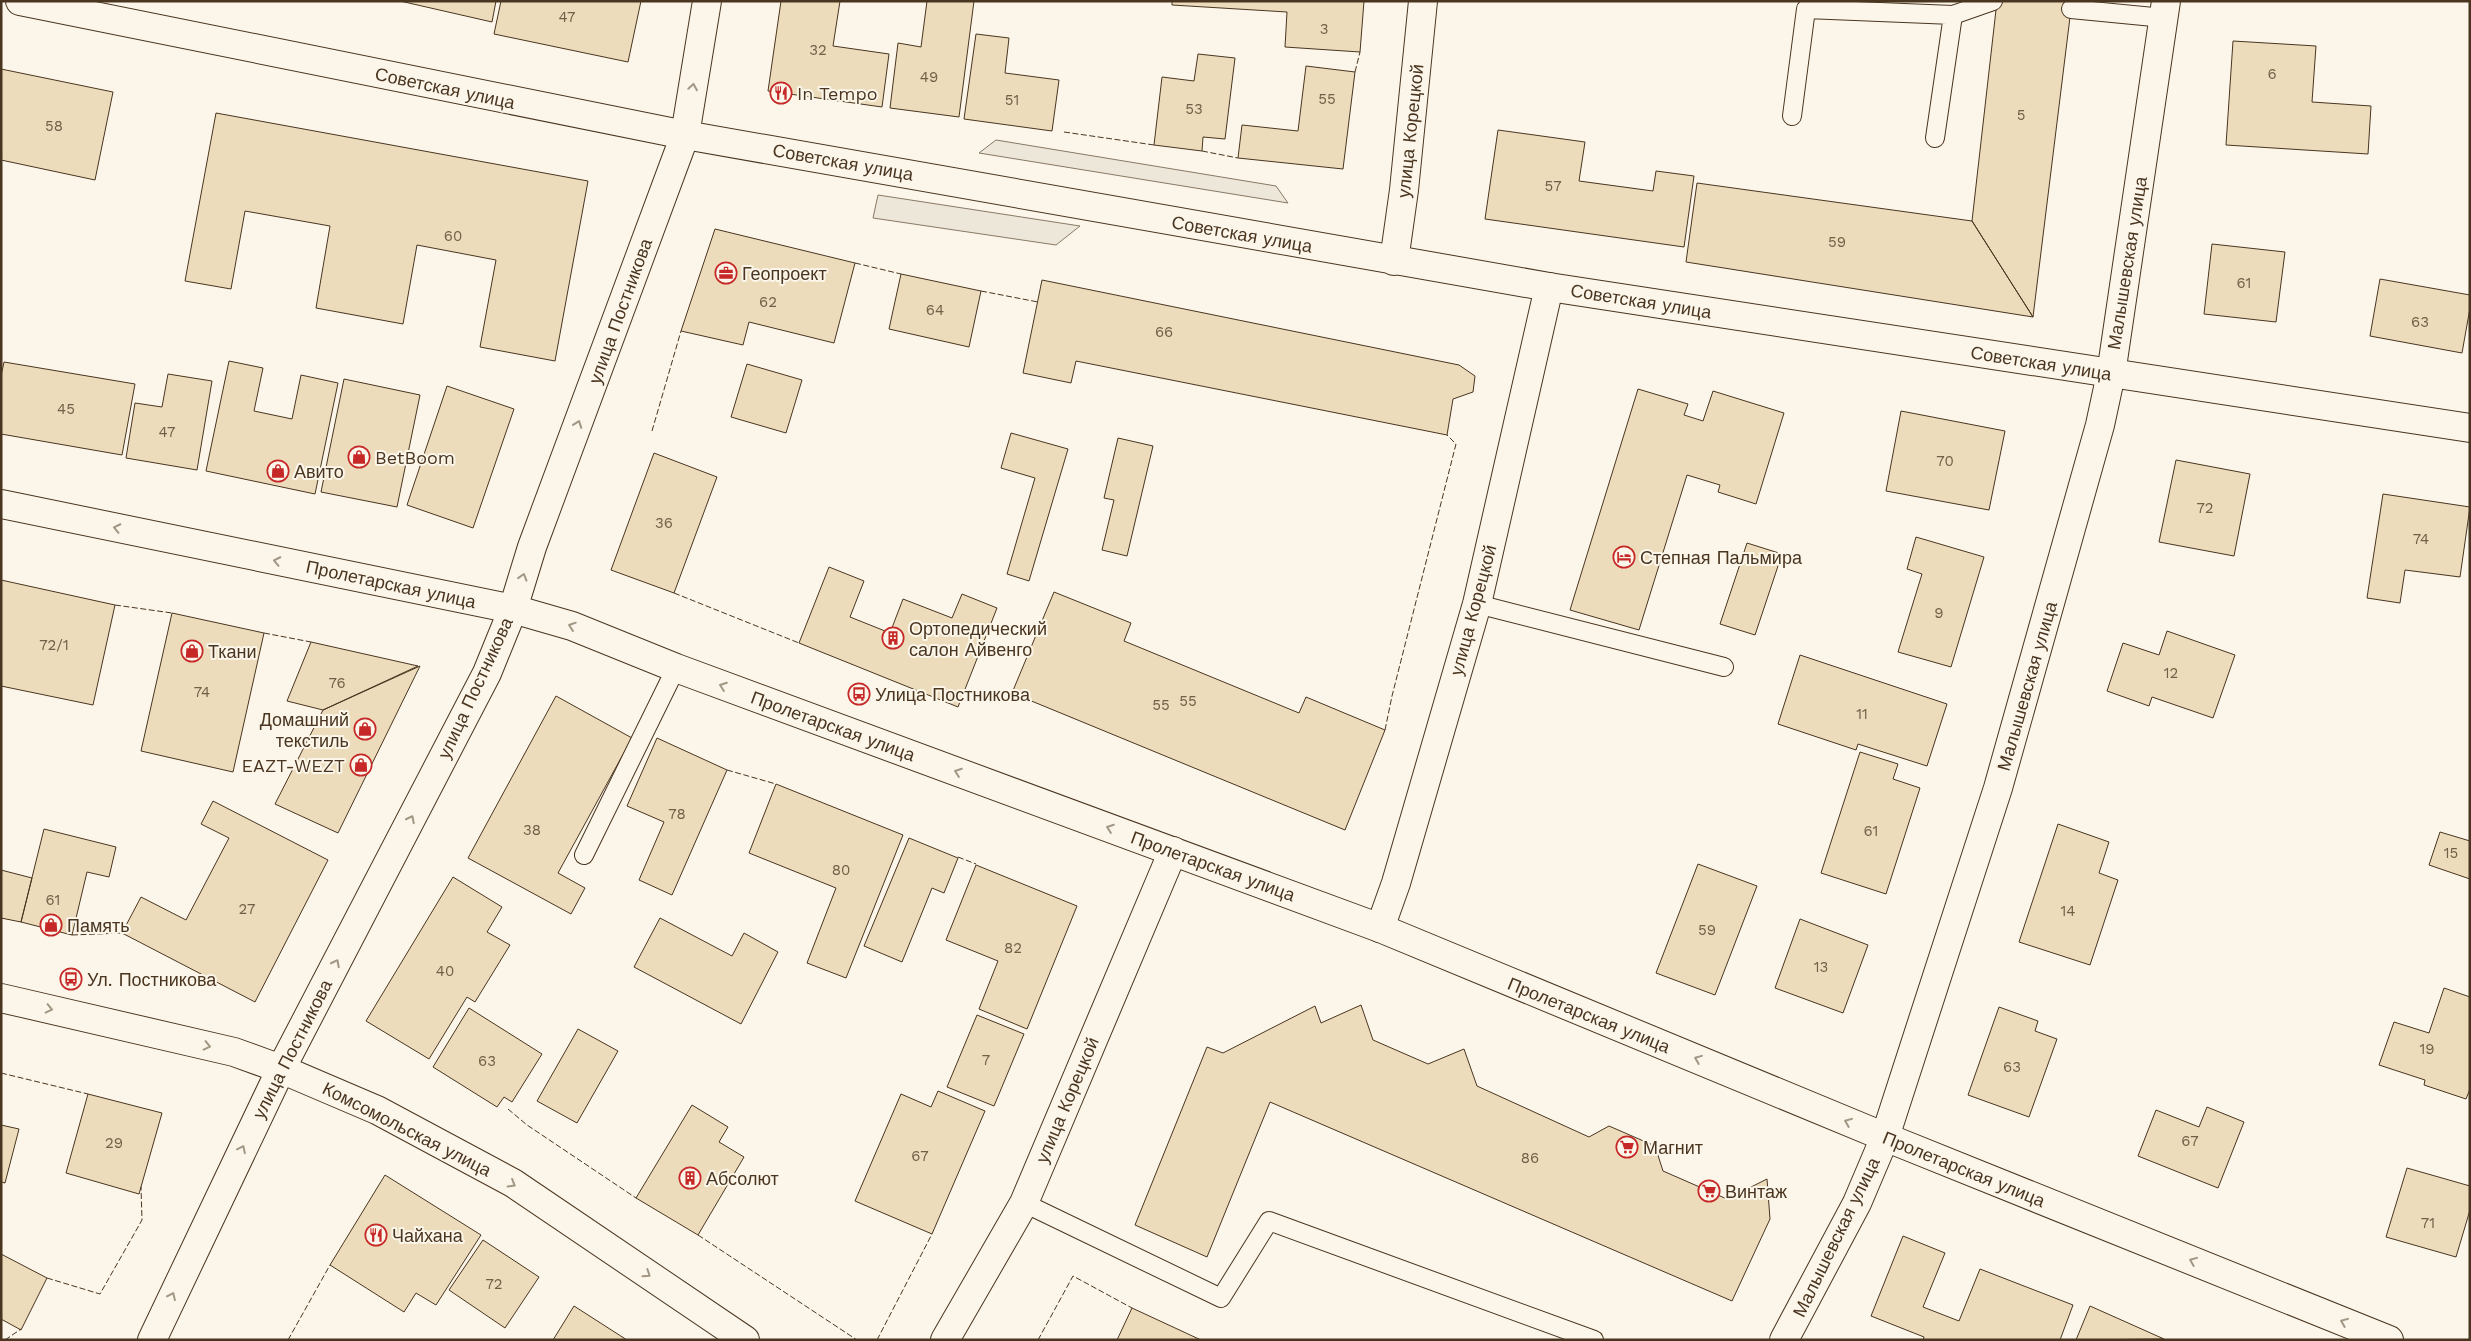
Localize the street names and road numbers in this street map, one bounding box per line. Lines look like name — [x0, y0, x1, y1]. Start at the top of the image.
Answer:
street label: Советская улица — [373, 63, 518, 113]
street label: улица Корецкой — [1393, 63, 1427, 199]
street label: Советская улица — [771, 139, 916, 185]
street label: Малышевская улица — [2103, 174, 2151, 351]
street label: Советская улица — [1170, 211, 1315, 257]
street label: улица Постникова — [584, 234, 656, 387]
street label: Советская улица — [1569, 279, 1714, 323]
street label: Советская улица — [1969, 341, 2114, 385]
street label: улица Корецкой — [1445, 542, 1501, 678]
street label: Пролетарская улица — [304, 556, 479, 612]
street label: Малышевская улица — [1993, 598, 2061, 773]
street label: улица Постникова — [433, 613, 517, 762]
street label: Пролетарская улица — [748, 687, 919, 766]
street label: Пролетарская улица — [1128, 827, 1299, 906]
street label: Пролетарская улица — [1505, 973, 1674, 1058]
street label: улица Постникова — [248, 975, 337, 1122]
street label: улица Корецкой — [1031, 1034, 1103, 1166]
street label: Комсомольская улица — [319, 1077, 496, 1181]
street label: Пролетарская улица — [1880, 1127, 2049, 1212]
street label: Малышевская улица — [1788, 1153, 1884, 1320]

